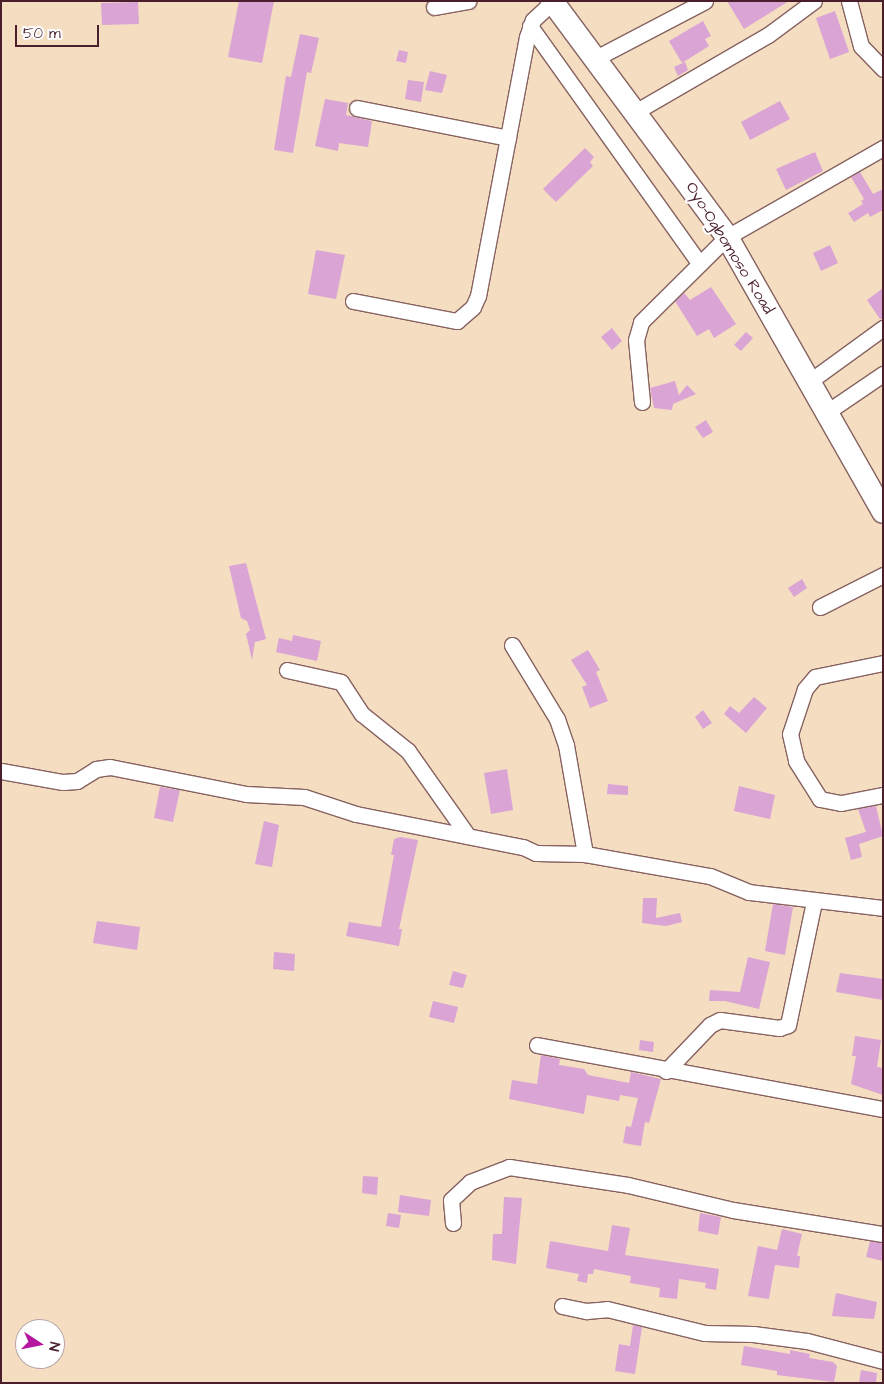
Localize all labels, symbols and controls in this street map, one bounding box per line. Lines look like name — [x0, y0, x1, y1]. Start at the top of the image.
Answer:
scale bar — [18, 15, 101, 47]
text: 50 m — [23, 23, 61, 44]
street label: Oyo-Ogbomoso Road — [682, 178, 778, 318]
north arrow — [15, 1319, 65, 1369]
text: N — [43, 1340, 64, 1353]

